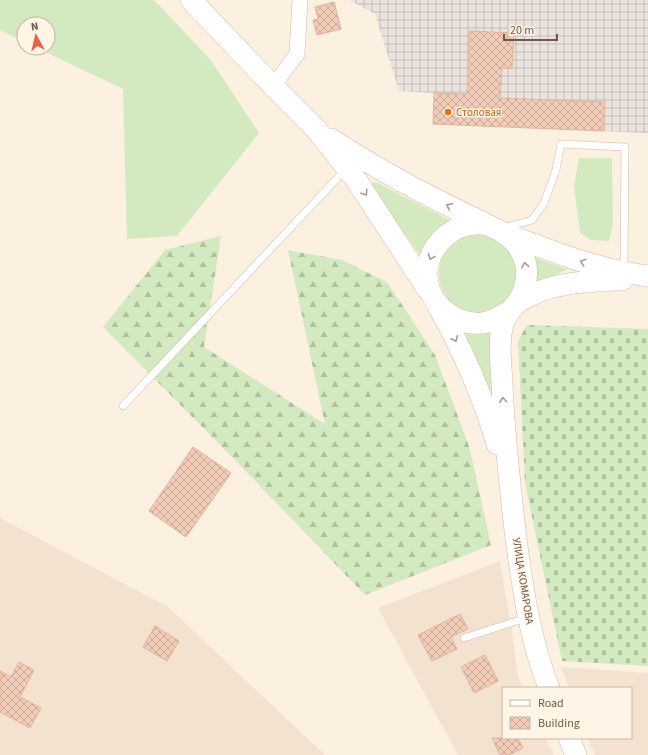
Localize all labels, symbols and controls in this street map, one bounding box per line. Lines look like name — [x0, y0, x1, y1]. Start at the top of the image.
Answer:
north arrow — [16, 16, 56, 56]
scale bar — [504, 16, 557, 42]
text: N — [30, 19, 39, 35]
text: 20 m — [510, 22, 534, 39]
place label: Столовая — [456, 105, 501, 120]
marker: Столовая — [443, 107, 453, 117]
one-way arrow — [360, 188, 367, 195]
one-way arrow — [446, 203, 453, 211]
one-way arrow — [427, 254, 435, 261]
one-way arrow — [579, 258, 586, 267]
one-way arrow — [521, 262, 530, 268]
one-way arrow — [450, 335, 458, 342]
one-way arrow — [498, 397, 507, 403]
street label: УЛИЦА КОМАРОВА — [509, 536, 537, 626]
legend — [502, 687, 632, 739]
text: Road — [538, 695, 564, 712]
text: Building — [538, 715, 580, 732]

